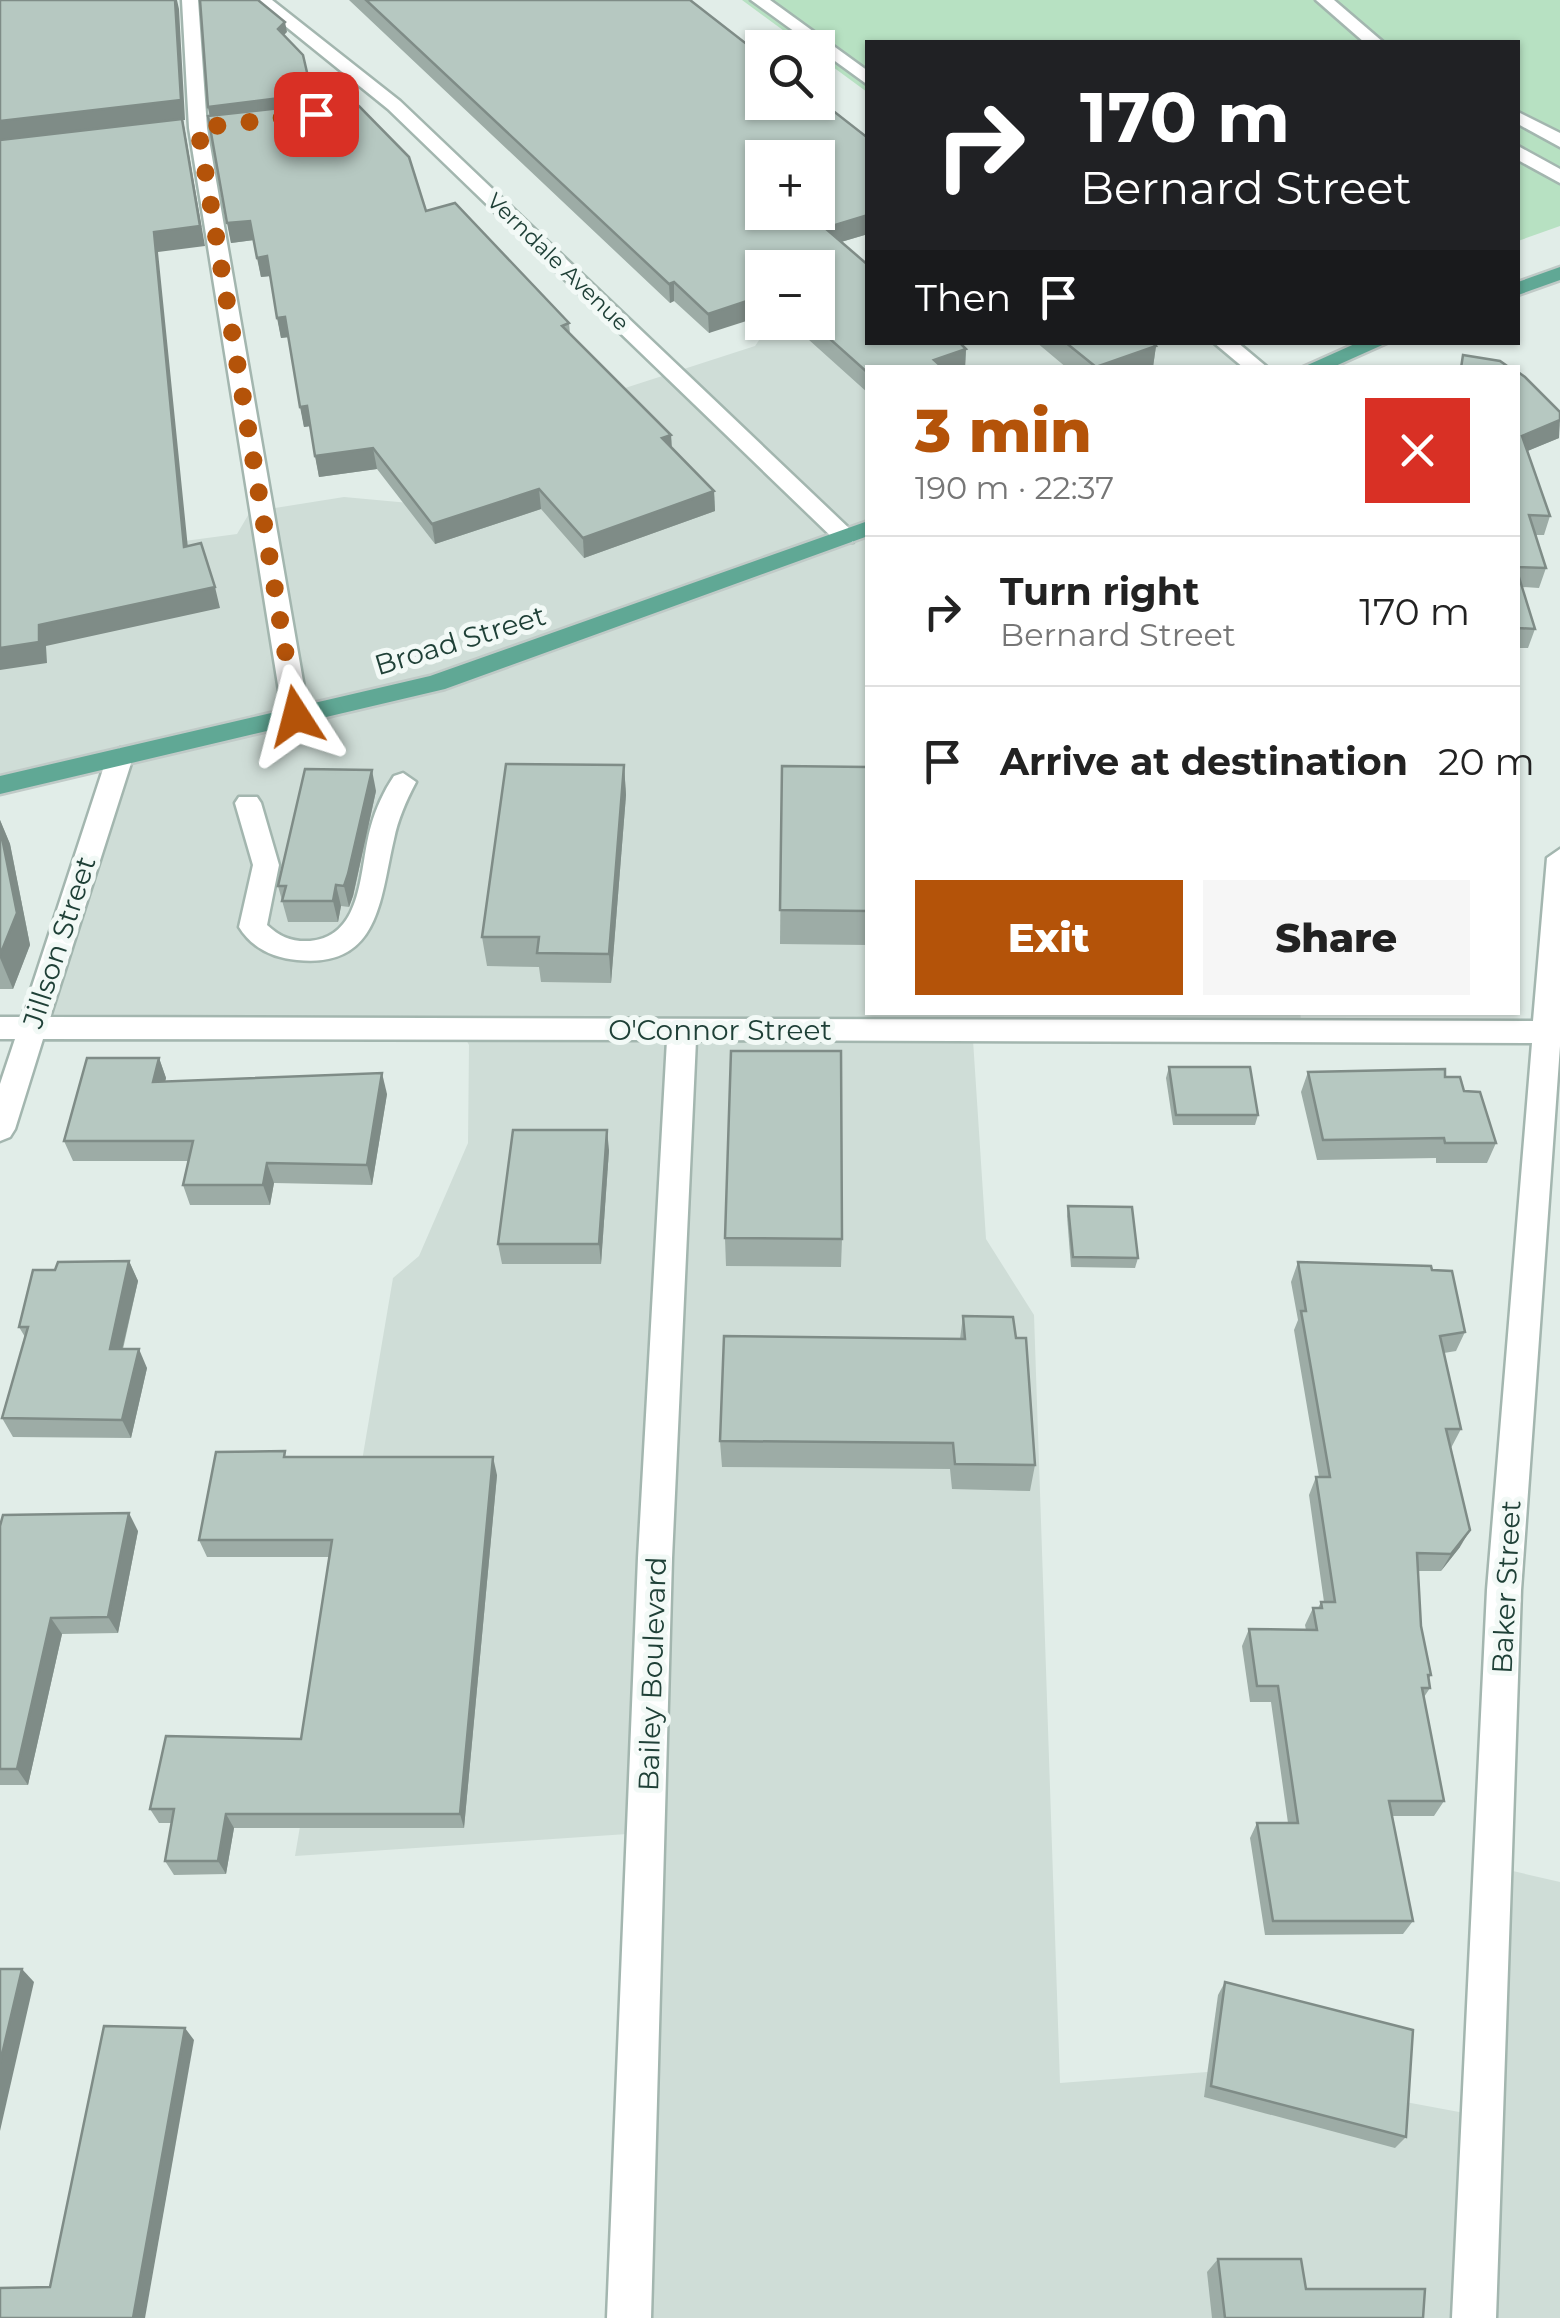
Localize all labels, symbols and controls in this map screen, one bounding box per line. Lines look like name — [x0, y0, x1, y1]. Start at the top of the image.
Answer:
map controls — [745, 30, 835, 340]
button: search — [745, 30, 835, 120]
pin — [274, 72, 359, 157]
text: 170 m — [1080, 74, 1290, 160]
icon: right — [915, 80, 1045, 210]
icon: arrive — [289, 87, 344, 142]
button: + — [745, 140, 835, 230]
text: Bernard Street — [1080, 160, 1412, 215]
street label: Verndale Avenue — [481, 187, 635, 337]
button: − — [745, 250, 835, 340]
icon: arrive — [1031, 270, 1086, 325]
text: Then — [915, 274, 1011, 321]
text: 3 min — [915, 394, 1092, 467]
button: close — [1365, 398, 1470, 503]
text: 190 m · 22:37 — [915, 468, 1114, 507]
text: Turn right — [1000, 568, 1199, 615]
icon: right — [915, 584, 970, 639]
text: 170 m — [1359, 588, 1470, 635]
street label: Broad Street — [370, 598, 550, 682]
text: Bernard Street — [1000, 615, 1236, 654]
position arrow — [244, 664, 348, 768]
icon: arrive — [915, 734, 970, 789]
text: Arrive at destination — [1000, 738, 1408, 785]
text: 20 m — [1438, 738, 1535, 785]
street label: Jillson Street — [15, 852, 103, 1033]
button: Exit — [915, 880, 1183, 995]
button: Share — [1203, 880, 1470, 995]
street label: O'Connor Street — [608, 1013, 832, 1047]
street label: Baker Street — [1484, 1499, 1528, 1675]
street label: Bailey Boulevard — [631, 1556, 673, 1792]

